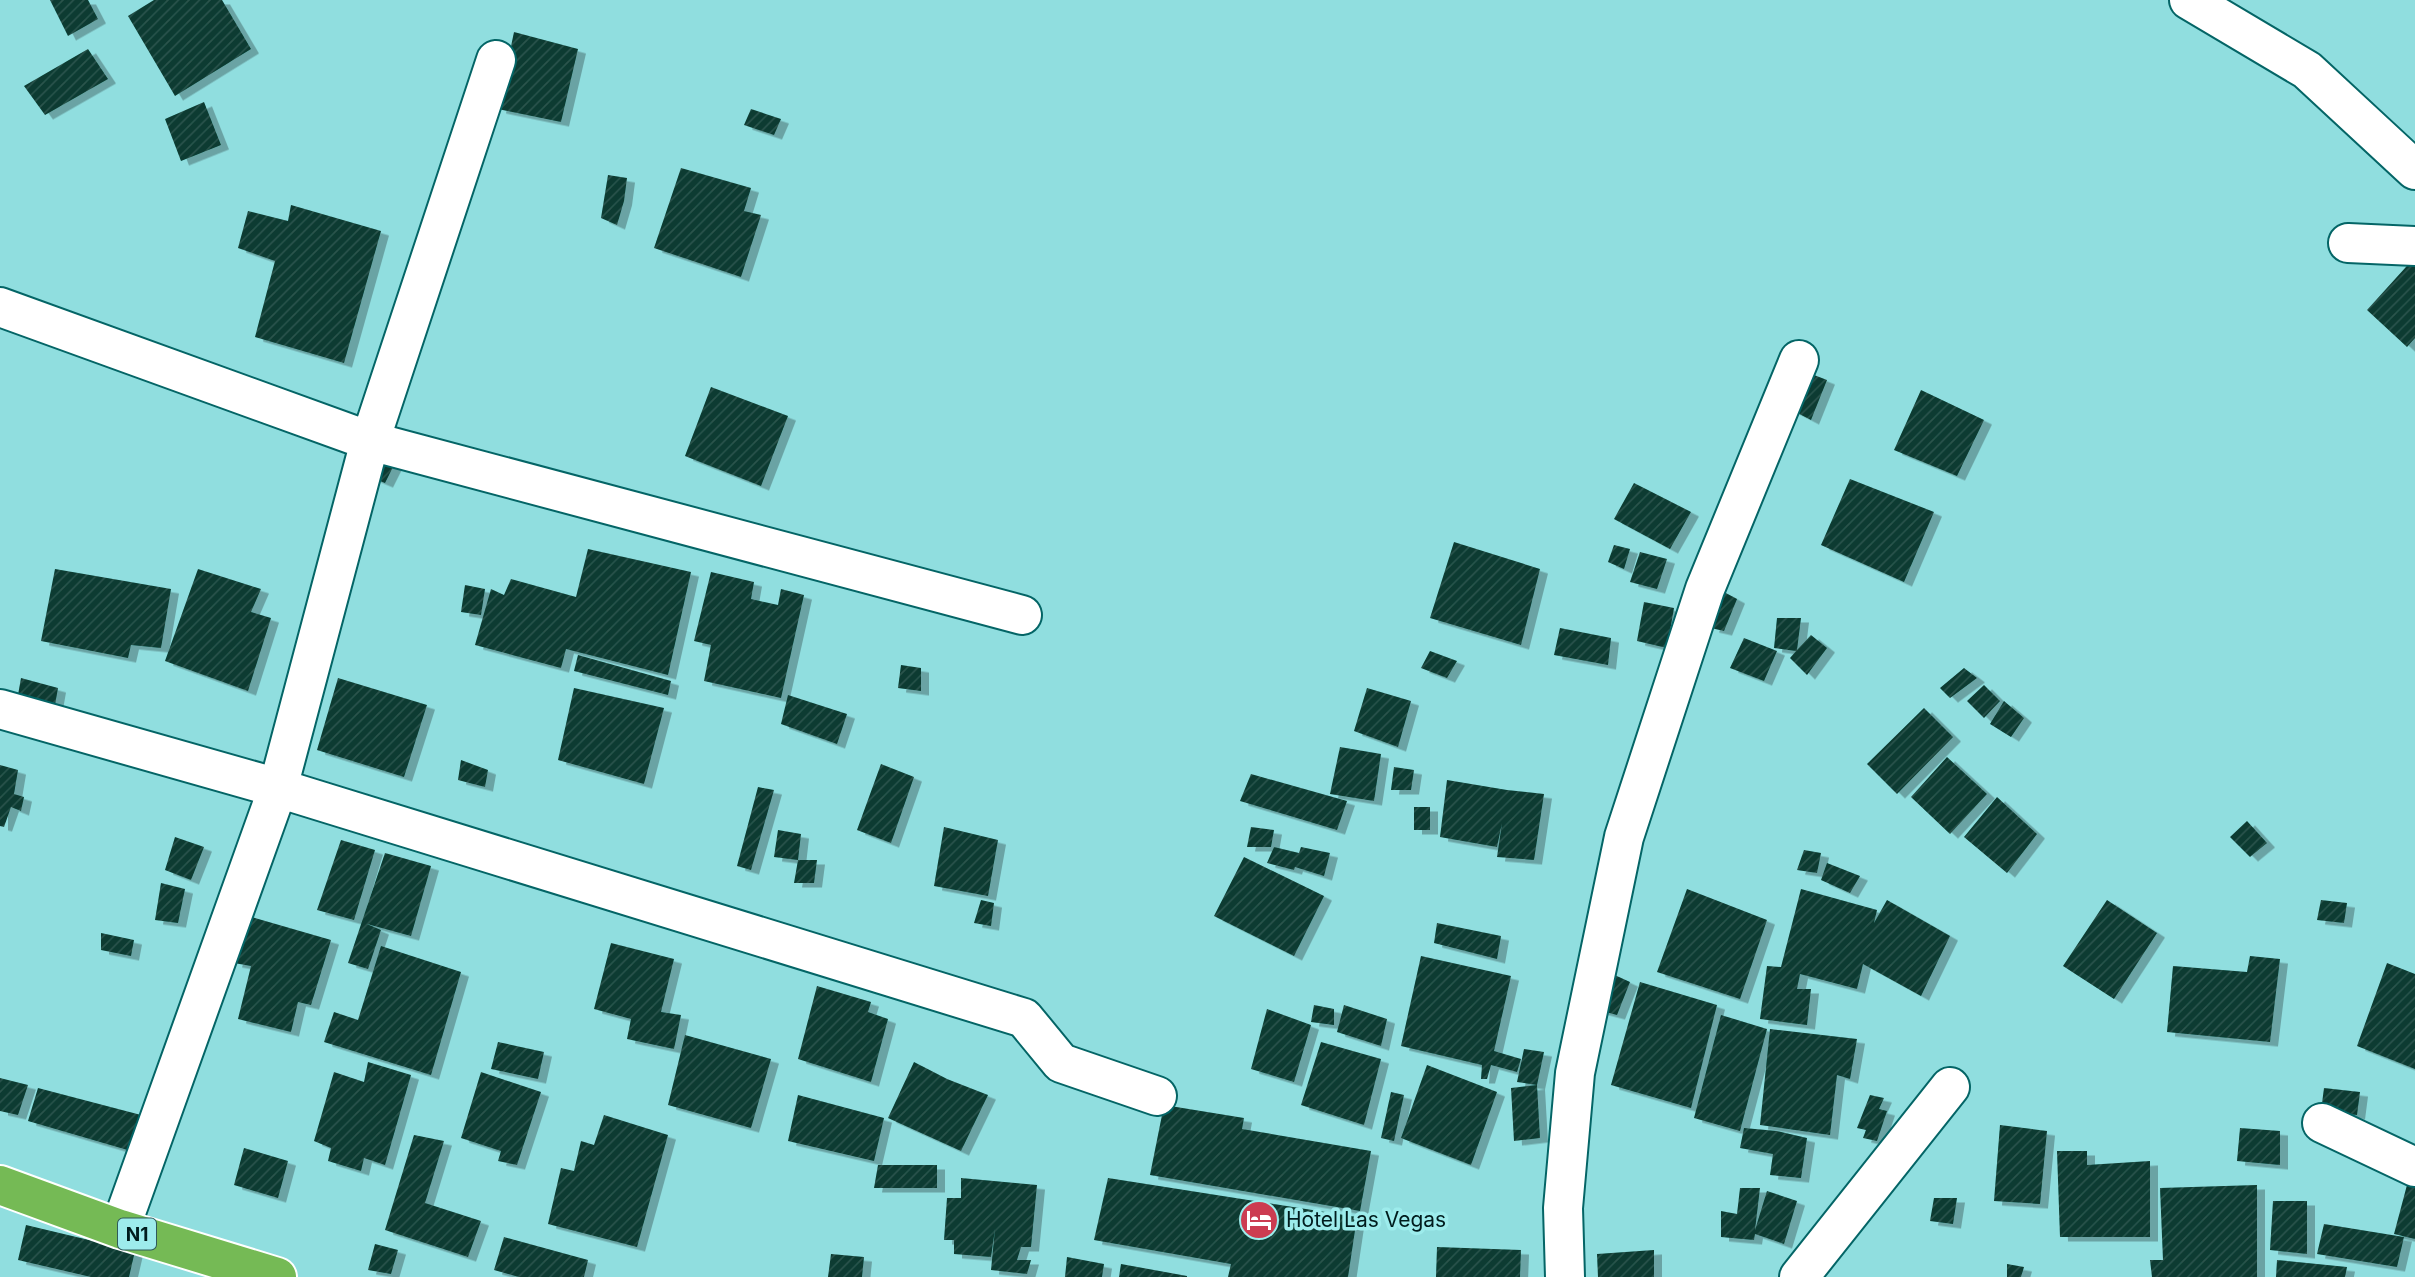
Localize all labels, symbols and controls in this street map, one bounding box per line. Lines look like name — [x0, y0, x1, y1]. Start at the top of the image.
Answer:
hotel icon: Hotel Las Vegas — [1238, 1199, 1280, 1241]
place label: Hotel Las Vegas — [1286, 1207, 1446, 1232]
road number: N1 — [118, 1218, 156, 1250]

